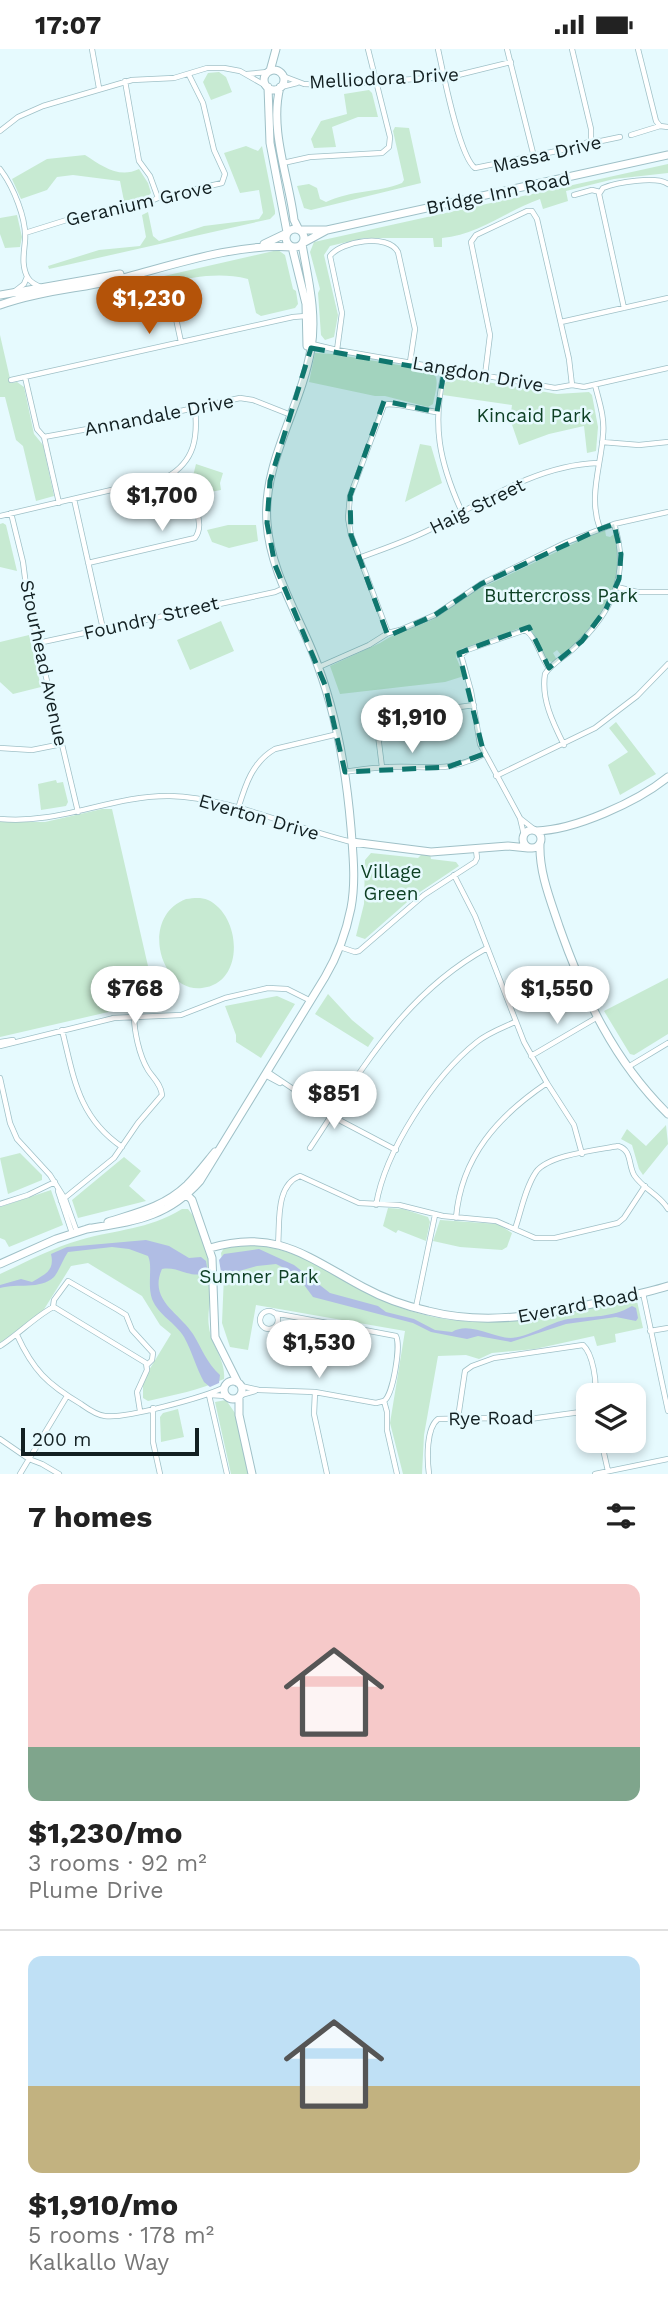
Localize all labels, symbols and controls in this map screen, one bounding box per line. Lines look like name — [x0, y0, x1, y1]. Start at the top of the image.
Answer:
text: 17:07 — [35, 10, 101, 40]
street label: Melliodora Drive — [309, 63, 459, 93]
street label: Massa Drive — [490, 130, 604, 178]
street label: Bridge Inn Road — [424, 167, 572, 219]
street label: Geranium Grove — [64, 175, 214, 231]
pin: $1,230 — [92, 277, 206, 336]
text: $1,230 — [112, 285, 186, 312]
street label: Langdon Drive — [411, 351, 545, 397]
street label: Annandale Drive — [82, 389, 236, 441]
park label: Kincaid Park — [477, 404, 592, 427]
pin: $1,700 — [105, 473, 219, 533]
street label: Haig Street — [425, 473, 529, 539]
text: $1,700 — [126, 482, 198, 509]
street label: Stourhead Avenue — [15, 578, 73, 748]
park label: Buttercross Park — [484, 584, 638, 607]
street label: Foundry Street — [81, 591, 221, 645]
pin: $1,910 — [355, 695, 469, 755]
text: $1,910 — [377, 704, 447, 731]
street label: Everton Drive — [196, 789, 322, 845]
park label: Village Green — [361, 860, 421, 905]
pin: $768 — [94, 967, 176, 1026]
pin: $1,550 — [500, 967, 614, 1026]
text: $768 — [107, 975, 163, 1002]
text: $1,550 — [521, 975, 593, 1002]
pin: $851 — [293, 1072, 375, 1131]
text: $851 — [308, 1080, 360, 1107]
park label: Sumner Park — [199, 1265, 319, 1288]
street label: Everard Road — [516, 1282, 640, 1328]
pin: $1,530 — [262, 1321, 376, 1380]
text: $1,530 — [282, 1329, 356, 1356]
map controls — [576, 1383, 646, 1453]
button: layers — [576, 1383, 646, 1453]
street label: Rye Road — [448, 1406, 534, 1430]
scale bar — [21, 1425, 200, 1457]
text: 200 m — [32, 1428, 91, 1451]
icon: filters — [602, 1497, 640, 1535]
text: 7 homes — [28, 1499, 152, 1534]
icon: home — [271, 1629, 397, 1755]
text: $1,230/mo — [28, 1815, 182, 1850]
text: 3 rooms · 92 m² — [28, 1850, 207, 1877]
text: Plume Drive — [28, 1877, 164, 1904]
icon: home — [271, 2001, 397, 2127]
text: $1,910/mo — [28, 2187, 178, 2222]
text: 5 rooms · 178 m² — [28, 2222, 214, 2249]
text: Kalkallo Way — [28, 2249, 169, 2276]

